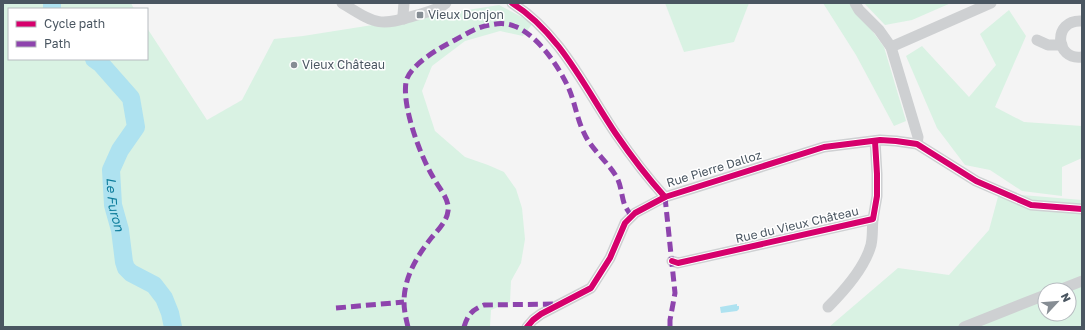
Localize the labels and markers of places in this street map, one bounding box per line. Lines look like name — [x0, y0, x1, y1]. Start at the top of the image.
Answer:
place label: Vieux Donjon — [428, 7, 504, 22]
marker: Vieux Donjon — [415, 10, 425, 20]
place label: Vieux Château — [302, 57, 385, 72]
marker: Vieux Château — [289, 60, 299, 70]

